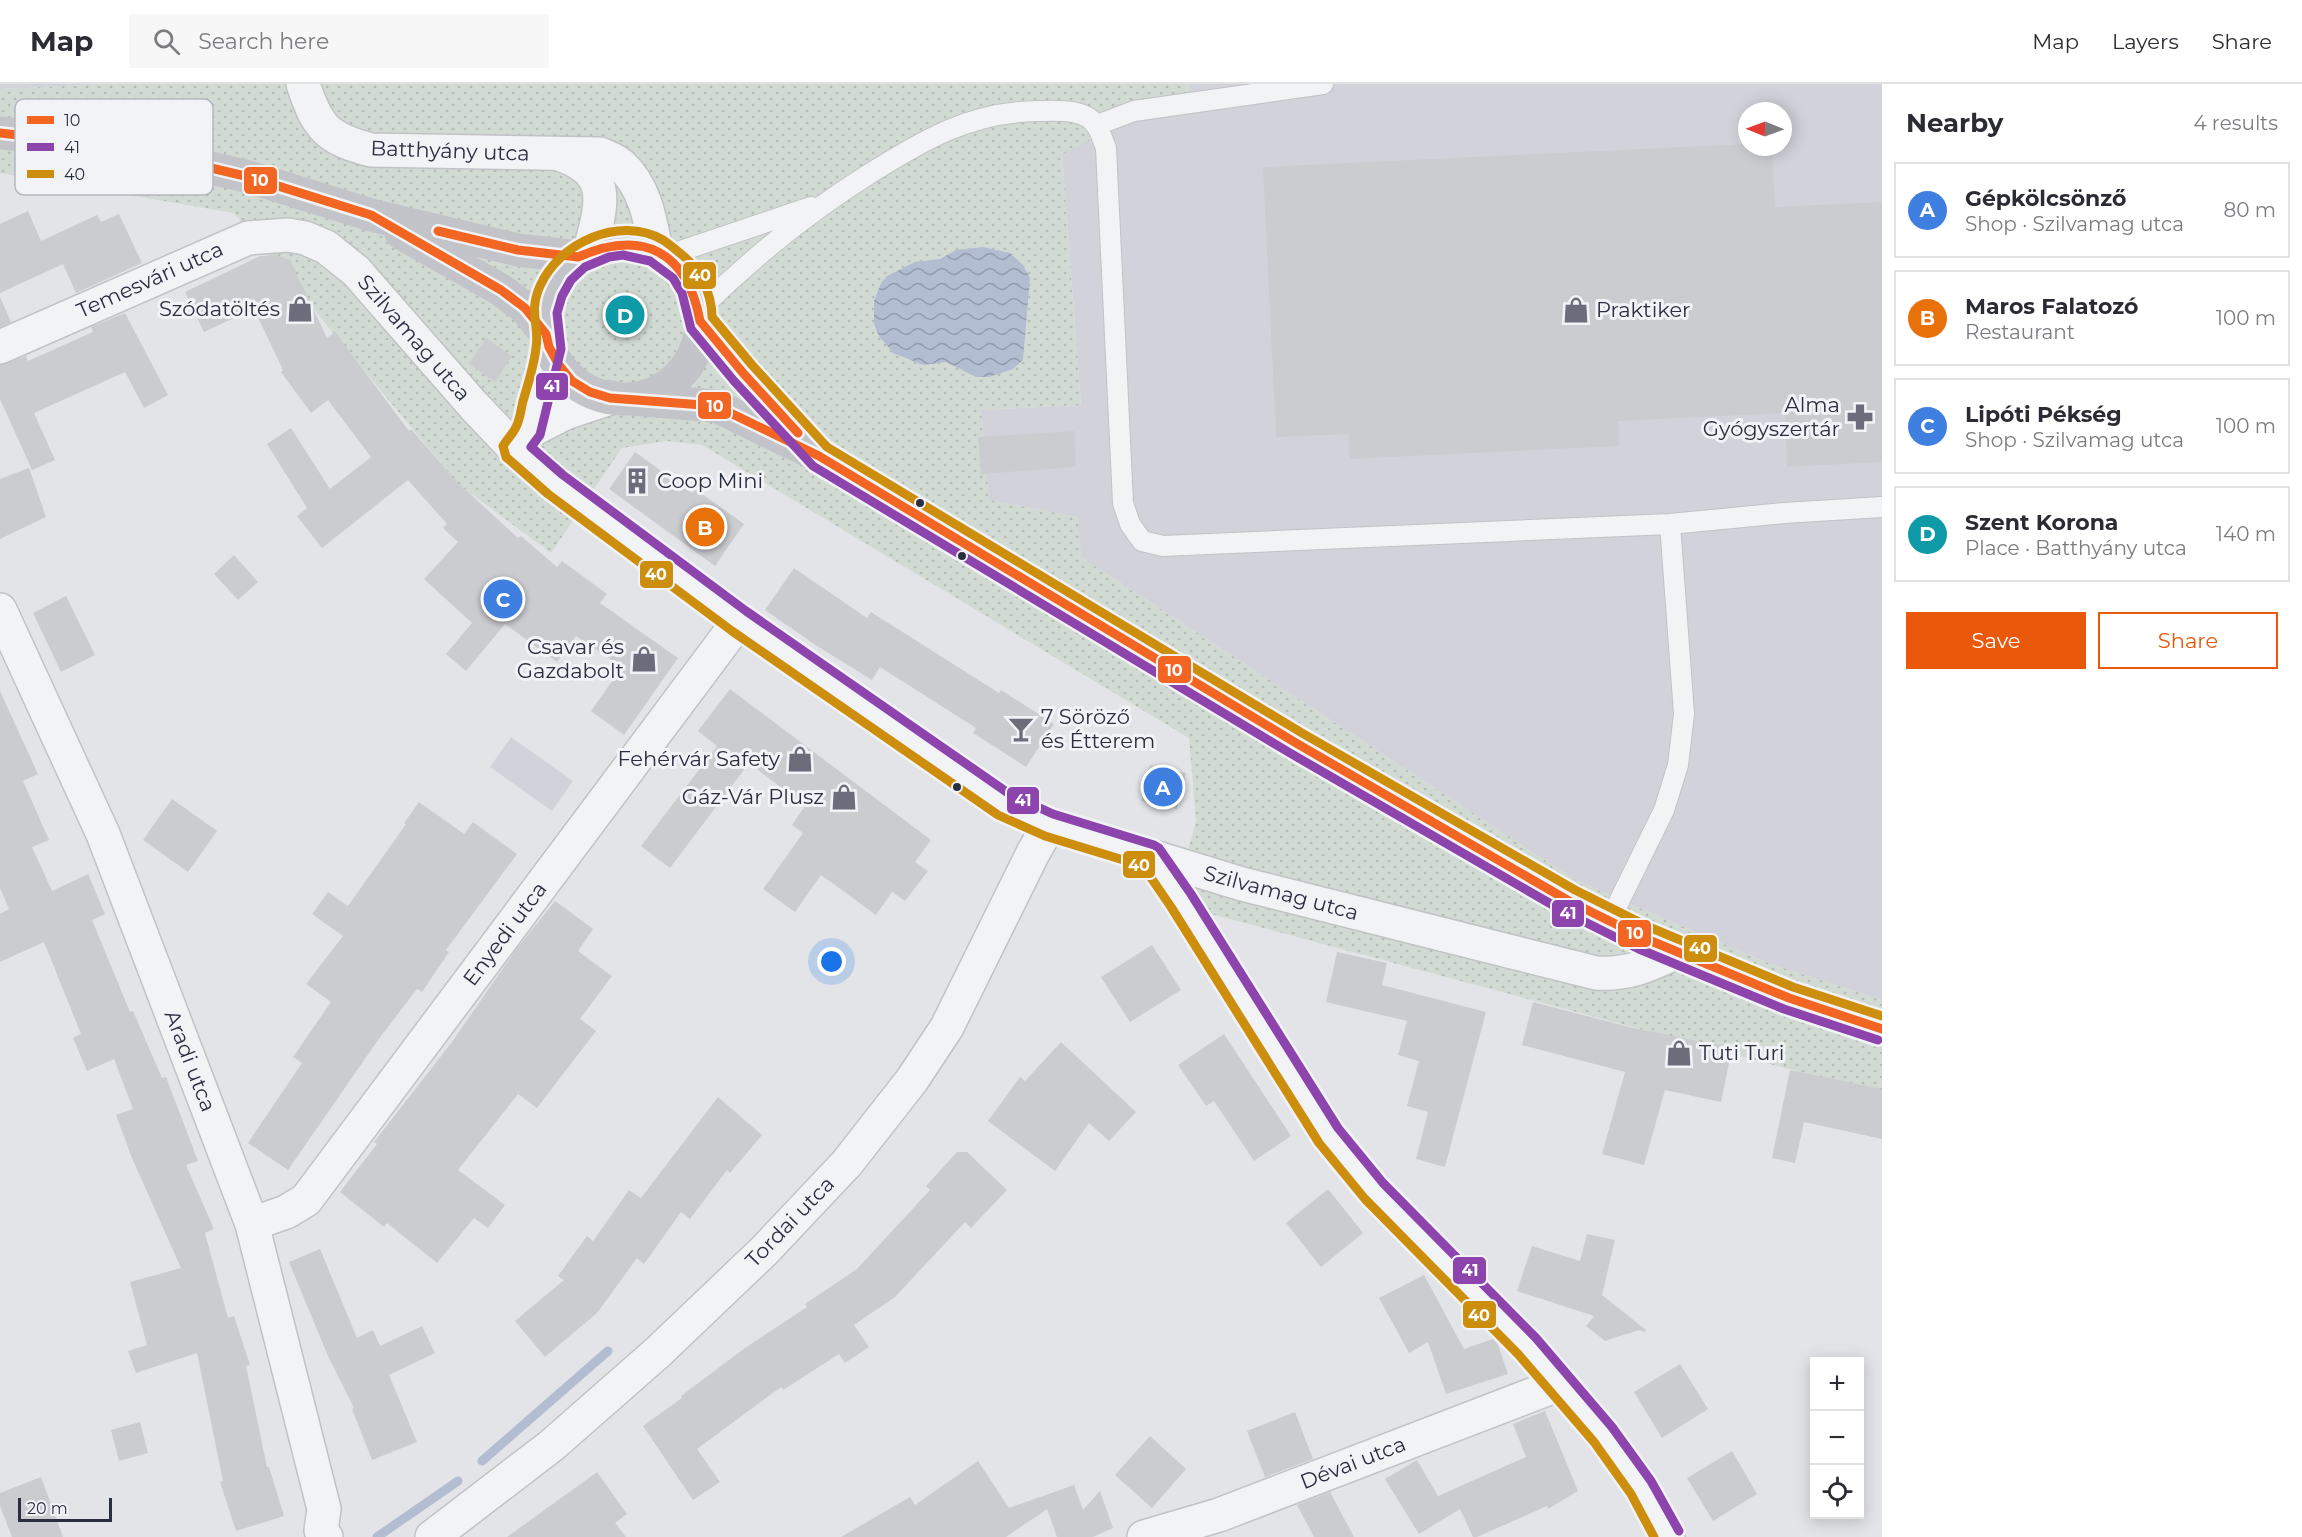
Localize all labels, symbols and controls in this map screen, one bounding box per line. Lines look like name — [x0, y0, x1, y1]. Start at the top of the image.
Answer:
search box — [129, 14, 549, 68]
text: Map — [30, 24, 93, 58]
icon: search — [150, 25, 183, 58]
text: Search here — [198, 28, 329, 55]
text: Map — [2032, 29, 2079, 54]
text: Layers — [2112, 29, 2179, 54]
text: Share — [2212, 29, 2272, 54]
legend — [15, 99, 213, 195]
north arrow — [1738, 102, 1792, 156]
text: Nearby — [1906, 107, 2003, 139]
text: 10 — [64, 111, 80, 130]
text: 4 results — [2193, 111, 2278, 135]
street label: Batthyány utca — [370, 135, 530, 166]
text: 41 — [64, 138, 80, 157]
text: 40 — [64, 165, 85, 184]
line badge: 10 — [243, 166, 278, 195]
text: 10 — [251, 171, 269, 190]
text: Gépkölcsönző — [1965, 185, 2126, 212]
text: A — [1920, 198, 1935, 222]
text: 80 m — [2224, 198, 2276, 222]
text: Shop · Szilvamag utca — [1965, 212, 2184, 236]
street label: Temesvári utca — [73, 236, 227, 323]
line badge: 40 — [682, 261, 717, 290]
text: 40 — [689, 266, 711, 285]
street label: Szilvamag utca — [353, 269, 476, 406]
pin: D — [606, 292, 644, 338]
text: Maros Falatozó — [1965, 293, 2138, 320]
shop icon: Szódatöltés — [285, 294, 315, 324]
shop icon: Praktiker — [1561, 295, 1591, 325]
place label: Szódatöltés — [159, 296, 280, 321]
place label: Praktiker — [1596, 297, 1691, 322]
text: B — [1920, 306, 1935, 330]
text: 100 m — [2216, 306, 2276, 330]
text: Restaurant — [1965, 320, 2075, 344]
line badge: 41 — [535, 372, 569, 401]
text: 41 — [544, 377, 560, 396]
line badge: 10 — [697, 391, 732, 420]
place label: Alma Gyógyszertár — [1703, 392, 1840, 441]
text: 10 — [706, 397, 724, 416]
text: Lipóti Pékség — [1965, 401, 2122, 428]
pharmacy icon: Alma Gyógyszertár — [1845, 402, 1875, 432]
text: C — [1920, 414, 1935, 438]
text: 100 m — [2216, 414, 2276, 438]
text: Shop · Szilvamag utca — [1965, 428, 2184, 452]
building icon: Coop Mini — [622, 466, 652, 496]
place label: Coop Mini — [657, 468, 763, 493]
unlabelled marker — [914, 497, 926, 509]
pin: B — [686, 504, 724, 550]
text: Szent Korona — [1965, 509, 2118, 536]
text: D — [1919, 522, 1936, 546]
text: 140 m — [2216, 522, 2276, 546]
text: Place · Batthyány utca — [1965, 536, 2187, 560]
unlabelled marker — [956, 550, 968, 562]
line badge: 40 — [639, 560, 674, 589]
text: 40 — [645, 565, 667, 584]
pin: C — [484, 576, 522, 622]
button: Save — [1906, 612, 2086, 669]
button: Share — [2098, 612, 2278, 669]
place label: Csavar és Gazdabolt — [517, 634, 624, 683]
shop icon: Csavar és Gazdabolt — [629, 644, 659, 674]
line badge: 10 — [1157, 655, 1192, 684]
text: 10 — [1165, 661, 1183, 680]
place label: 7 Söröző és Étterem — [1041, 704, 1155, 753]
bar icon: 7 Söröző és Étterem — [1006, 714, 1036, 744]
shop icon: Fehérvár Safety — [785, 744, 815, 774]
place label: Fehérvár Safety — [617, 746, 781, 771]
pin: A — [1144, 764, 1182, 810]
unlabelled marker — [951, 781, 963, 793]
shop icon: Gáz-Vár Plusz — [829, 782, 859, 812]
place label: Gáz-Vár Plusz — [682, 784, 824, 809]
line badge: 41 — [1006, 786, 1040, 815]
text: 41 — [1015, 791, 1031, 810]
line badge: 40 — [1122, 850, 1156, 879]
text: 40 — [1128, 856, 1150, 875]
street label: Szilvamag utca — [1201, 860, 1361, 925]
street label: Enyedi utca — [457, 877, 552, 991]
line badge: 41 — [1551, 899, 1585, 928]
text: 41 — [1560, 904, 1576, 923]
line badge: 10 — [1617, 919, 1652, 948]
text: 10 — [1626, 924, 1644, 943]
line badge: 40 — [1683, 934, 1718, 963]
text: 40 — [1689, 939, 1711, 958]
your location — [817, 947, 846, 976]
street label: Aradi utca — [160, 1006, 221, 1115]
shop icon: Tuti Turi — [1664, 1038, 1694, 1068]
place label: Tuti Turi — [1699, 1040, 1784, 1065]
street label: Tordai utca — [740, 1171, 839, 1272]
line badge: 41 — [1452, 1256, 1487, 1285]
text: 41 — [1462, 1261, 1478, 1280]
line badge: 40 — [1462, 1300, 1497, 1329]
text: 40 — [1468, 1306, 1490, 1325]
map controls — [1810, 1357, 1864, 1519]
button: + — [1810, 1357, 1864, 1411]
button: − — [1810, 1411, 1864, 1465]
street label: Dévai utca — [1297, 1431, 1409, 1494]
button: locate — [1810, 1465, 1864, 1519]
scale bar — [18, 1495, 112, 1522]
text: 20 m — [27, 1499, 68, 1518]

